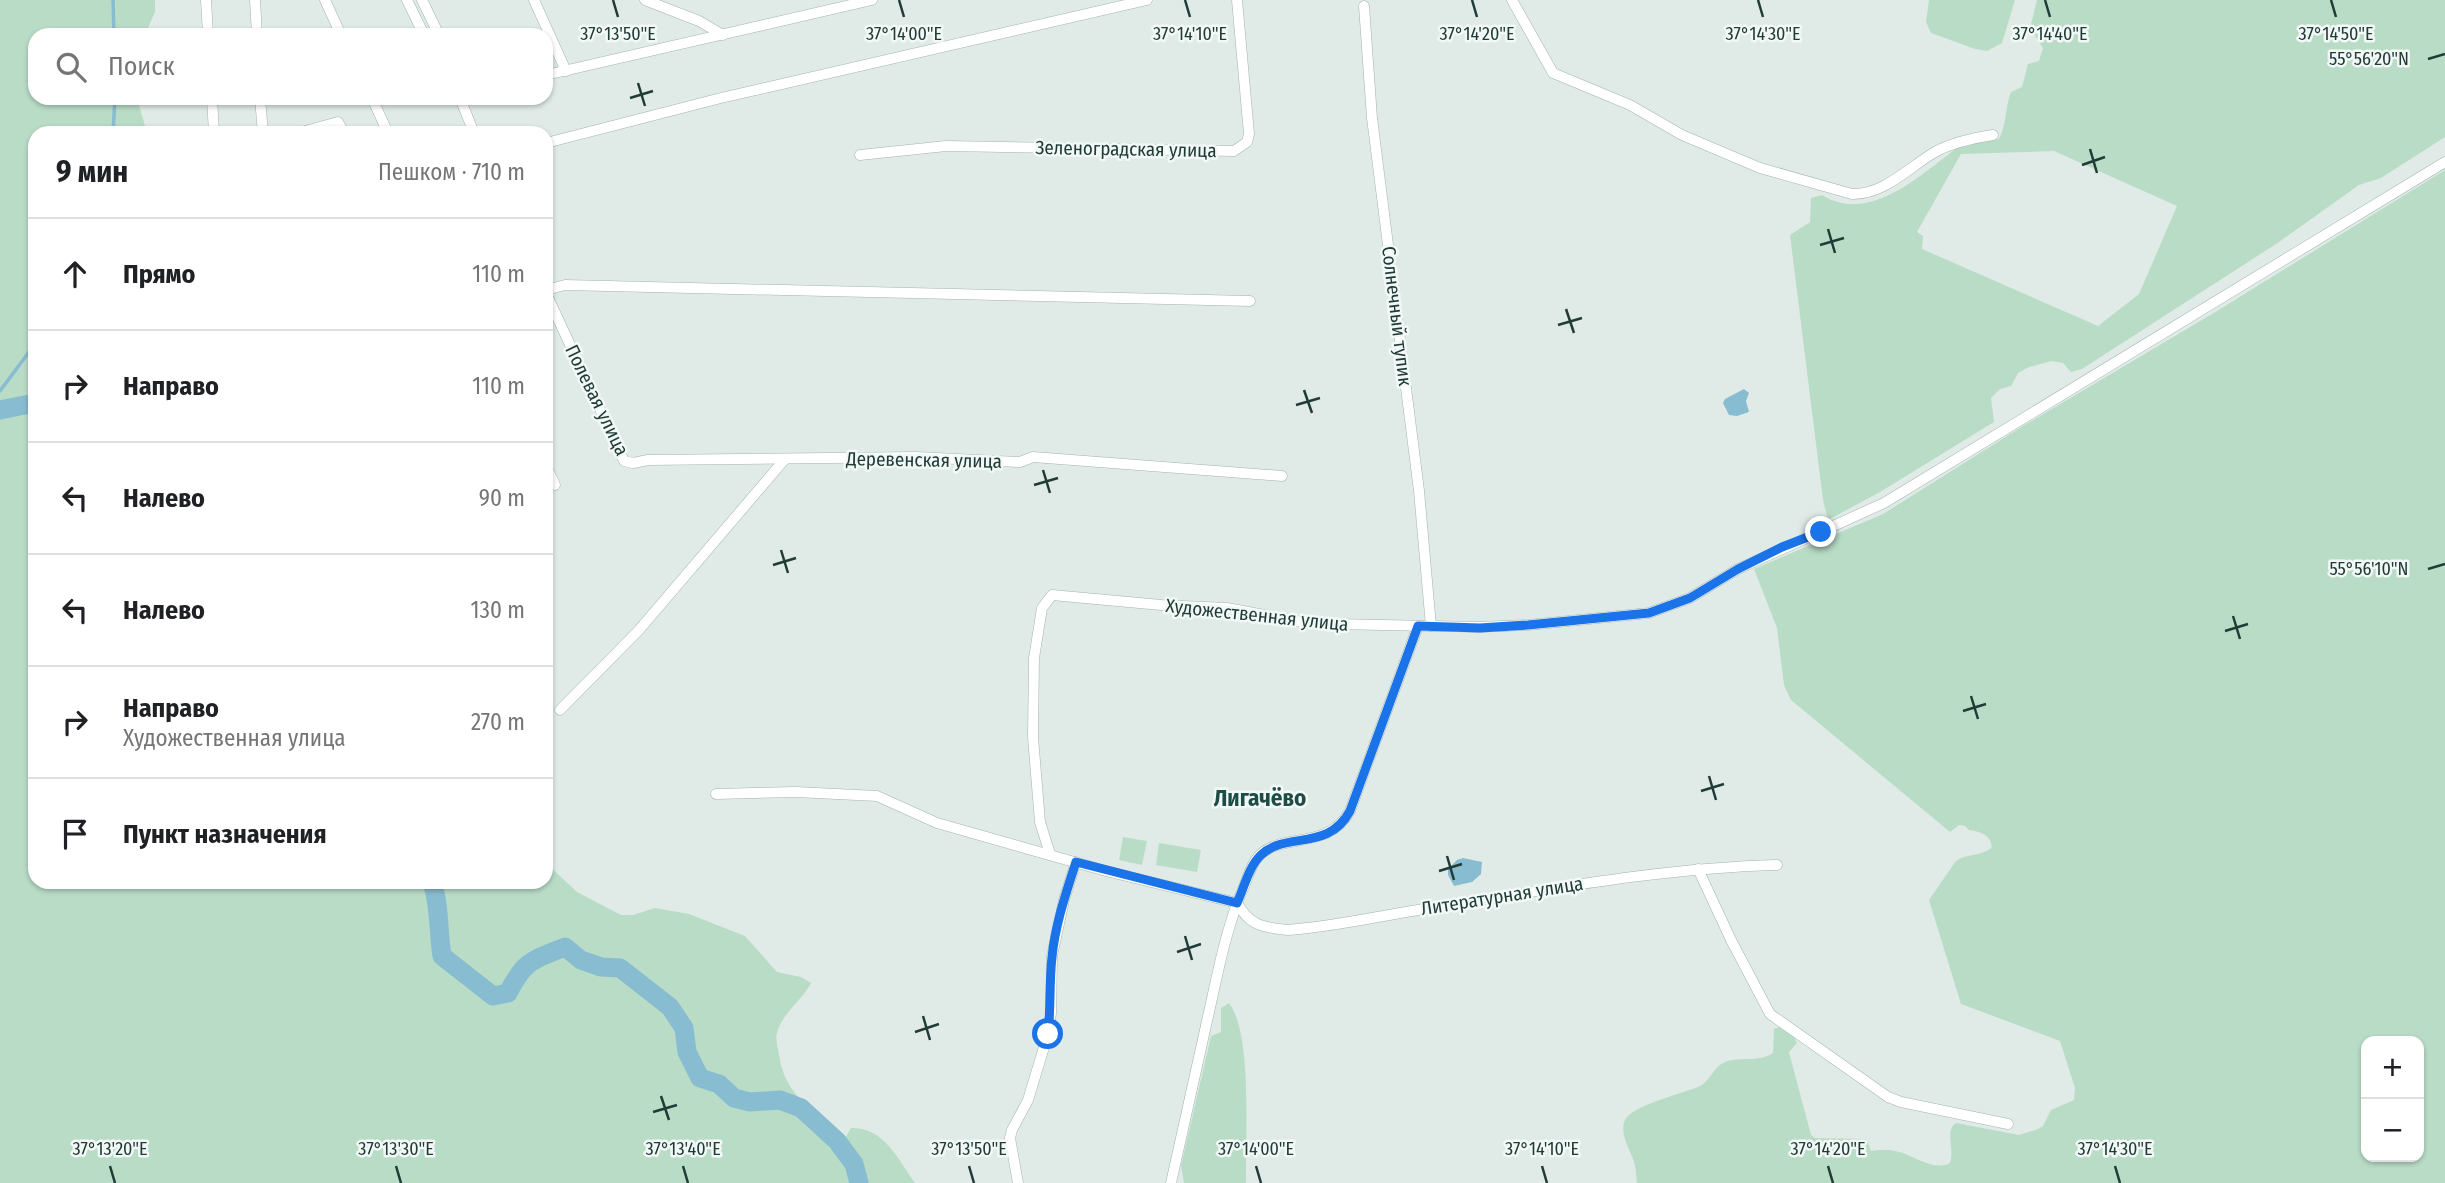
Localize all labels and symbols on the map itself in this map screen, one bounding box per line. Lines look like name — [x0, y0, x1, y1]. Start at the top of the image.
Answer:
text: 37°13'50"E — [580, 23, 656, 45]
text: 37°14'00"E — [866, 23, 942, 45]
text: 37°14'10"E — [1153, 23, 1227, 45]
text: 37°14'20"E — [1440, 23, 1514, 45]
text: 37°14'30"E — [1726, 23, 1800, 45]
text: 37°14'40"E — [2013, 23, 2087, 45]
text: 37°14'50"E — [2298, 23, 2374, 45]
text: 55°56'20"N — [2329, 48, 2409, 70]
street label: Зеленоградская улица — [1035, 136, 1217, 162]
street label: Солнечный тупик — [1377, 245, 1417, 387]
street label: Полевая улица — [560, 341, 634, 459]
street label: Деревенская улица — [845, 447, 1002, 473]
route end — [1805, 516, 1836, 547]
text: 55°56'10"N — [2329, 558, 2409, 580]
street label: Художественная улица — [1164, 594, 1350, 636]
district label: Лигачёво — [1214, 784, 1306, 812]
street label: Литературная улица — [1419, 872, 1585, 920]
route start — [1032, 1018, 1063, 1049]
text: 37°13'20"E — [72, 1138, 148, 1160]
text: 37°13'30"E — [358, 1138, 434, 1160]
text: 37°13'40"E — [645, 1138, 721, 1160]
text: 37°13'50"E — [931, 1138, 1007, 1160]
text: 37°14'00"E — [1218, 1138, 1294, 1160]
text: 37°14'10"E — [1505, 1138, 1579, 1160]
text: 37°14'20"E — [1791, 1138, 1865, 1160]
text: 37°14'30"E — [2078, 1138, 2152, 1160]

